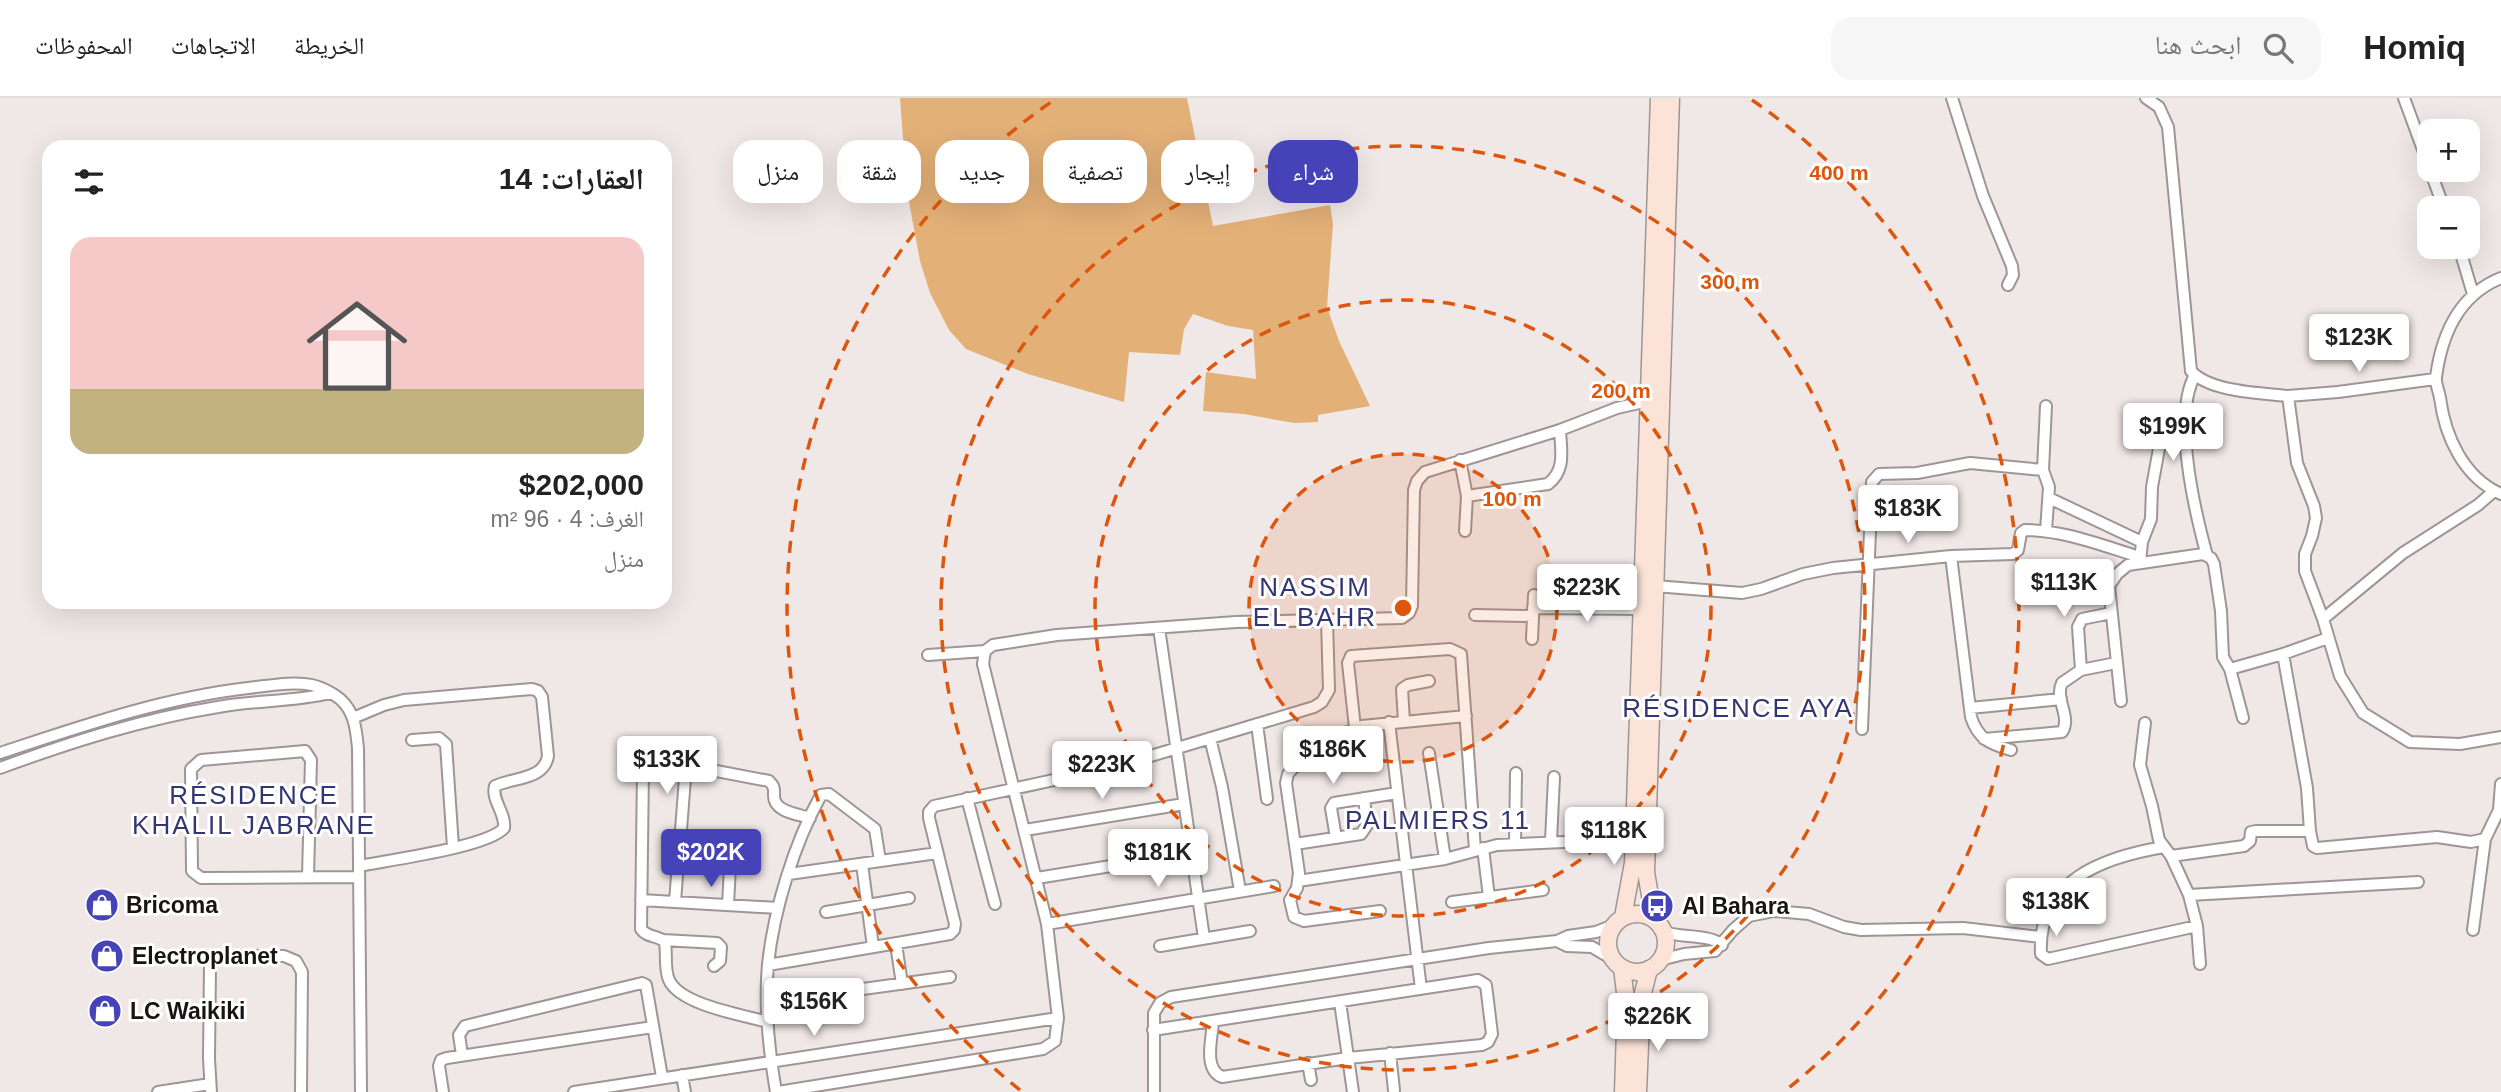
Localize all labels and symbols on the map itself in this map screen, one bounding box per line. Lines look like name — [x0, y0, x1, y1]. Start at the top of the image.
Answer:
text: 400 m — [1809, 161, 1869, 184]
text: 300 m — [1700, 270, 1760, 293]
pin: $123K — [2310, 314, 2408, 374]
text: 200 m — [1591, 379, 1651, 402]
pin: $199K — [2124, 404, 2222, 463]
pin: $183K — [1859, 486, 1957, 545]
text: 100 m — [1482, 487, 1542, 510]
pin: $113K — [2015, 560, 2113, 619]
pin: $223K — [1538, 564, 1636, 624]
district label: NASSIM EL BAHR — [1253, 572, 1377, 632]
centre of rings — [1391, 596, 1415, 620]
district label: RÉSIDENCE AYA — [1622, 693, 1854, 723]
pin: $186K — [1284, 726, 1382, 786]
pin: $133K — [618, 736, 716, 796]
pin: $223K — [1053, 742, 1151, 801]
district label: RÉSIDENCE KHALIL JABRANE — [132, 780, 376, 840]
district label: PALMIERS 11 — [1345, 805, 1531, 835]
pin: $118K — [1565, 808, 1663, 867]
pin: $202K — [662, 830, 760, 889]
pin: $181K — [1109, 830, 1207, 889]
pin: $138K — [2007, 878, 2105, 938]
shop icon: Bricoma — [83, 886, 121, 924]
bus stop icon: Al Bahara — [1638, 887, 1676, 925]
place label: Bricoma — [126, 892, 218, 918]
place label: Al Bahara — [1682, 893, 1790, 919]
shop icon: Electroplanet — [88, 937, 126, 975]
place label: Electroplanet — [132, 943, 278, 969]
pin: $156K — [765, 978, 863, 1038]
shop icon: LC Waikiki — [86, 992, 124, 1030]
pin: $226K — [1609, 993, 1707, 1053]
place label: LC Waikiki — [130, 998, 245, 1024]

